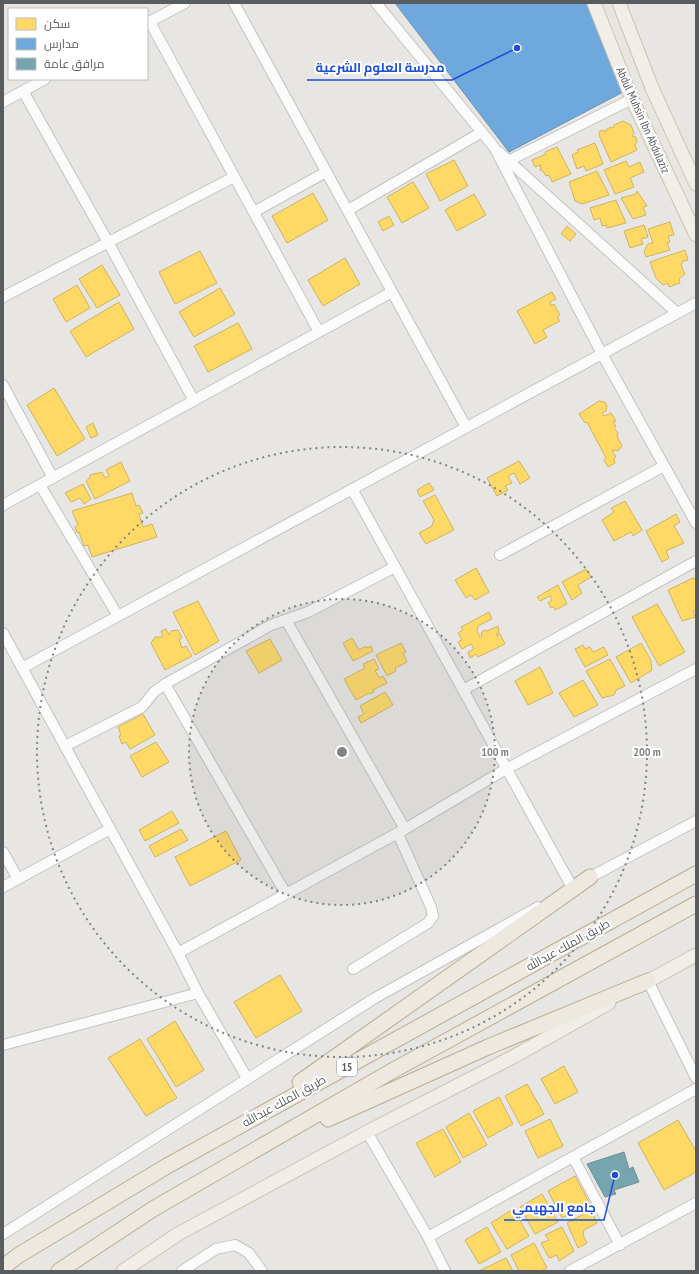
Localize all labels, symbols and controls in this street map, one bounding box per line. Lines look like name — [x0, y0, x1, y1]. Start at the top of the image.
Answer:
legend — [8, 8, 148, 80]
text: سكن — [44, 16, 70, 31]
text: مدارس — [44, 36, 79, 51]
callout: مدرسة العلوم الشرعية — [307, 55, 452, 80]
text: مرافق عامة — [44, 56, 104, 71]
text: مدرسة العلوم الشرعية — [316, 59, 444, 77]
street label: Abdul Muhsin Ibn Abdulaziz — [613, 64, 674, 175]
text: 100 m — [481, 744, 509, 759]
text: 200 m — [633, 744, 661, 759]
centre of rings — [335, 745, 349, 759]
street label: طريق الملك عبدالله — [523, 915, 612, 974]
road number: 15 — [337, 1058, 357, 1076]
street label: طريق الملك عبدالله — [239, 1071, 328, 1130]
callout: جامع الجهيمي — [504, 1195, 604, 1220]
text: جامع الجهيمي — [512, 1199, 596, 1219]

